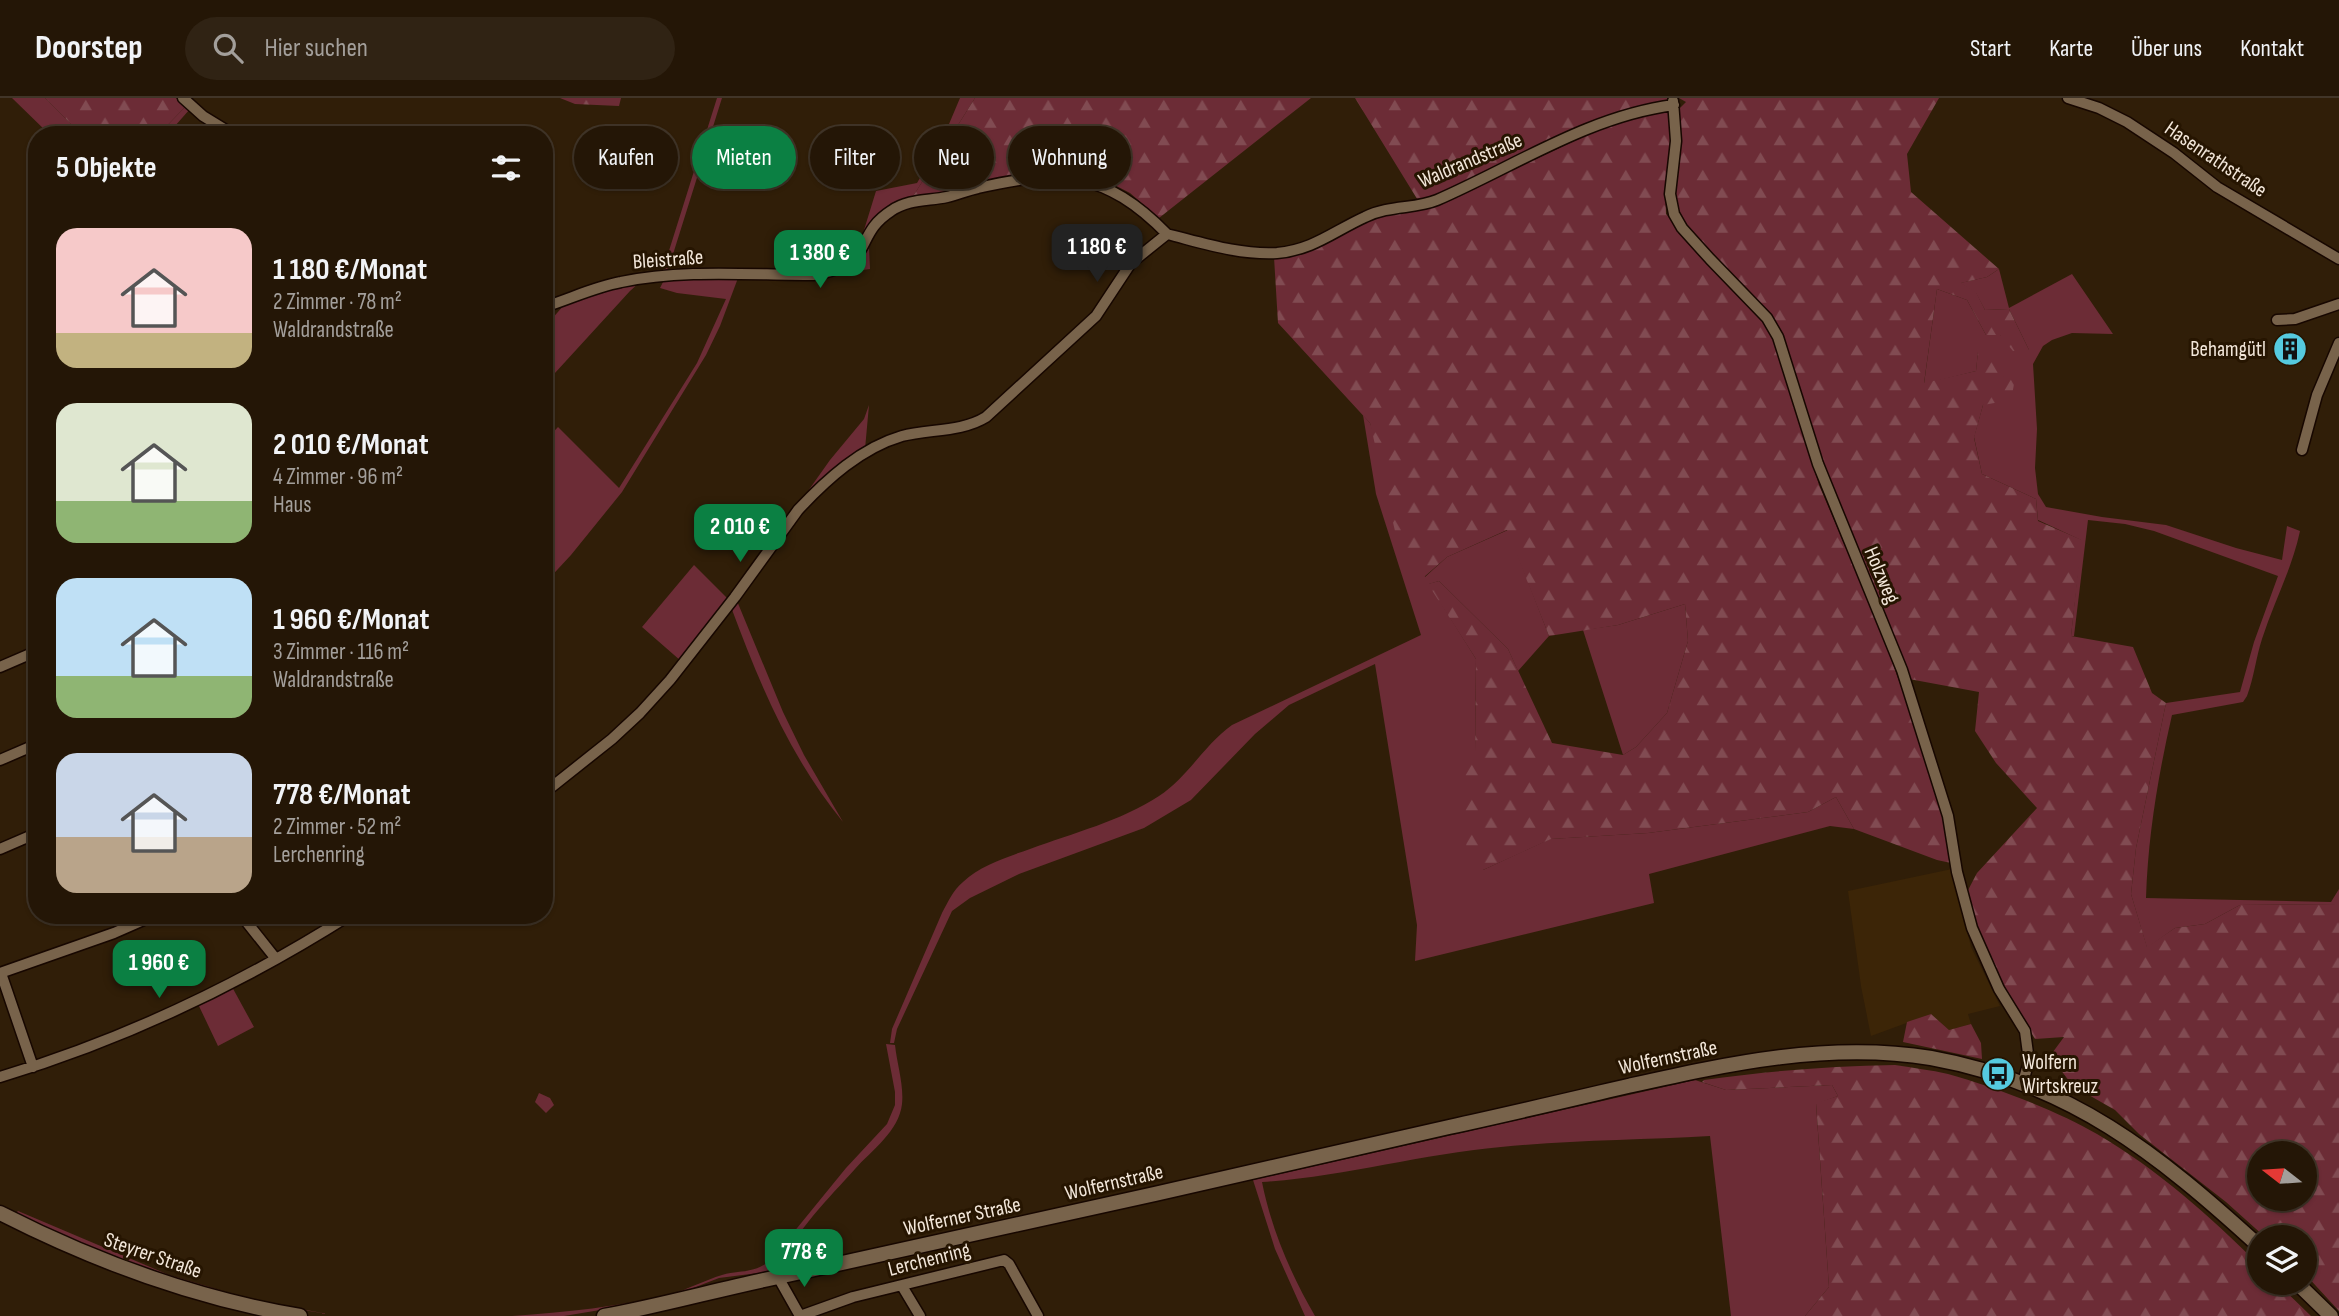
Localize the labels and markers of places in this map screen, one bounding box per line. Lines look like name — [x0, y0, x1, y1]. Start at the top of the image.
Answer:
pin: 1 180 € — [1032, 225, 1162, 284]
pin: 1 380 € — [755, 230, 885, 290]
building icon: Behamgütl — [2271, 330, 2309, 368]
place label: Behamgütl — [2190, 337, 2266, 362]
pin: 2 010 € — [675, 504, 805, 564]
pin: 1 960 € — [94, 940, 224, 1000]
place label: Wolfern Wirtskreuz — [2022, 1050, 2099, 1099]
bus stop icon: Wolfern Wirtskreuz — [1979, 1055, 2017, 1093]
pin: 778 € — [755, 1230, 853, 1289]

